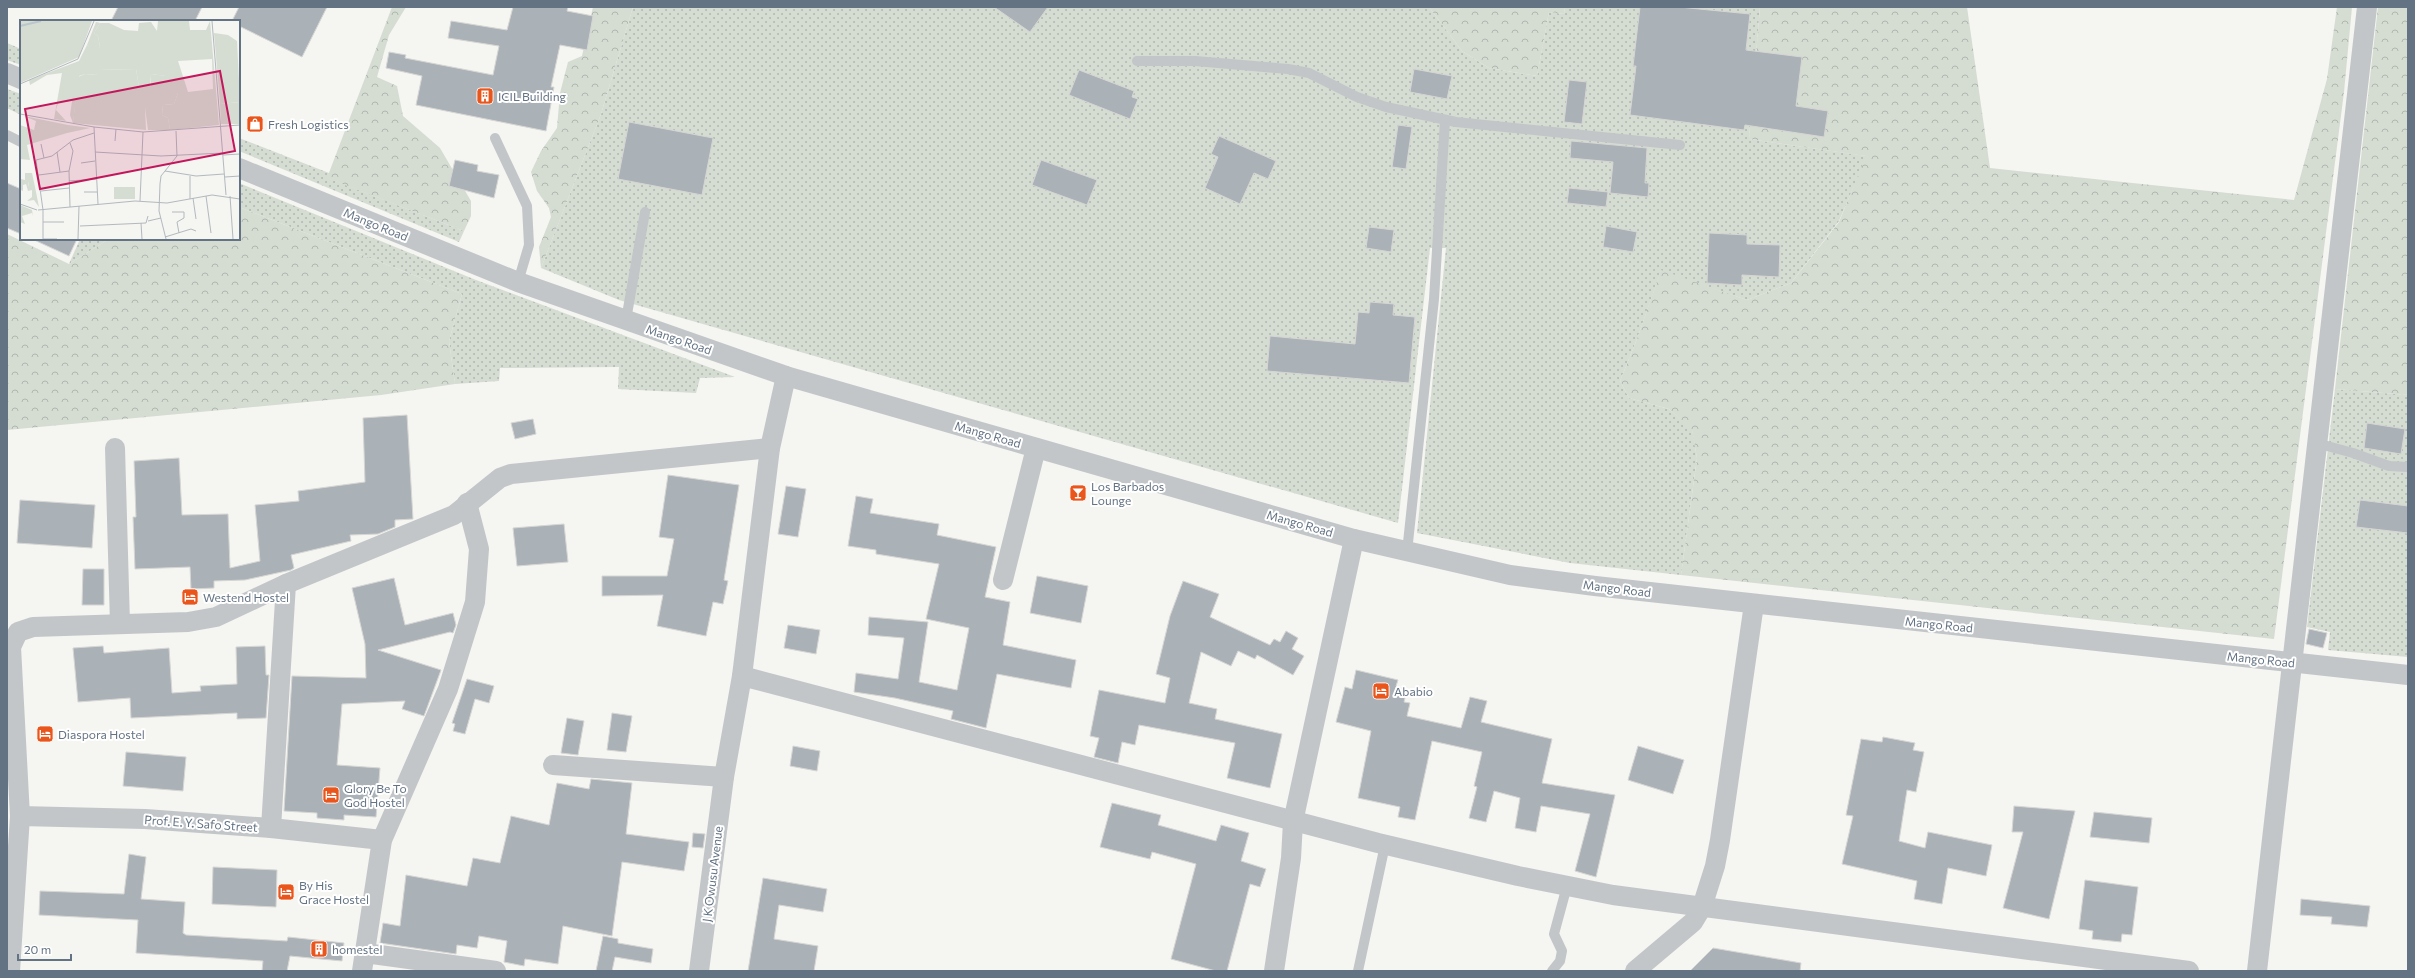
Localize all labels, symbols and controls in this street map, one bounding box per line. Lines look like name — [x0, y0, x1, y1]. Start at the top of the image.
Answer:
inset map — [20, 20, 240, 240]
building icon: ICIL Building — [475, 86, 495, 106]
place label: ICIL Building — [498, 89, 567, 103]
shop icon: Fresh Logistics — [245, 114, 265, 134]
place label: Fresh Logistics — [268, 117, 349, 131]
street label: Mango Road — [342, 205, 410, 243]
street label: Mango Road — [644, 321, 714, 357]
street label: Mango Road — [953, 418, 1023, 450]
place label: Los Barbados Lounge — [1091, 479, 1164, 507]
bar icon: Los Barbados Lounge — [1068, 483, 1088, 503]
street label: Mango Road — [1265, 507, 1335, 539]
street label: Mango Road — [1582, 577, 1652, 599]
hotel icon: Westend Hostel — [180, 587, 200, 607]
place label: Westend Hostel — [203, 590, 289, 604]
street label: Mango Road — [1904, 613, 1974, 635]
street label: Mango Road — [2226, 648, 2296, 670]
hotel icon: Ababio — [1371, 681, 1391, 701]
place label: Ababio — [1394, 684, 1433, 698]
hotel icon: Diaspora Hostel — [35, 724, 55, 744]
place label: Diaspora Hostel — [58, 727, 145, 741]
place label: Glory Be To God Hostel — [344, 781, 407, 809]
hotel icon: Glory Be To God Hostel — [321, 785, 341, 805]
street label: Prof. E. Y. Safo Street — [144, 812, 258, 834]
street label: J K Owusu Avenue — [699, 825, 726, 923]
place label: By His Grace Hostel — [299, 878, 369, 906]
hotel icon: By His Grace Hostel — [276, 882, 296, 902]
scale bar — [18, 936, 71, 962]
building icon: homestel — [309, 939, 329, 959]
text: 20 m — [24, 942, 51, 956]
place label: homestel — [332, 942, 382, 956]

